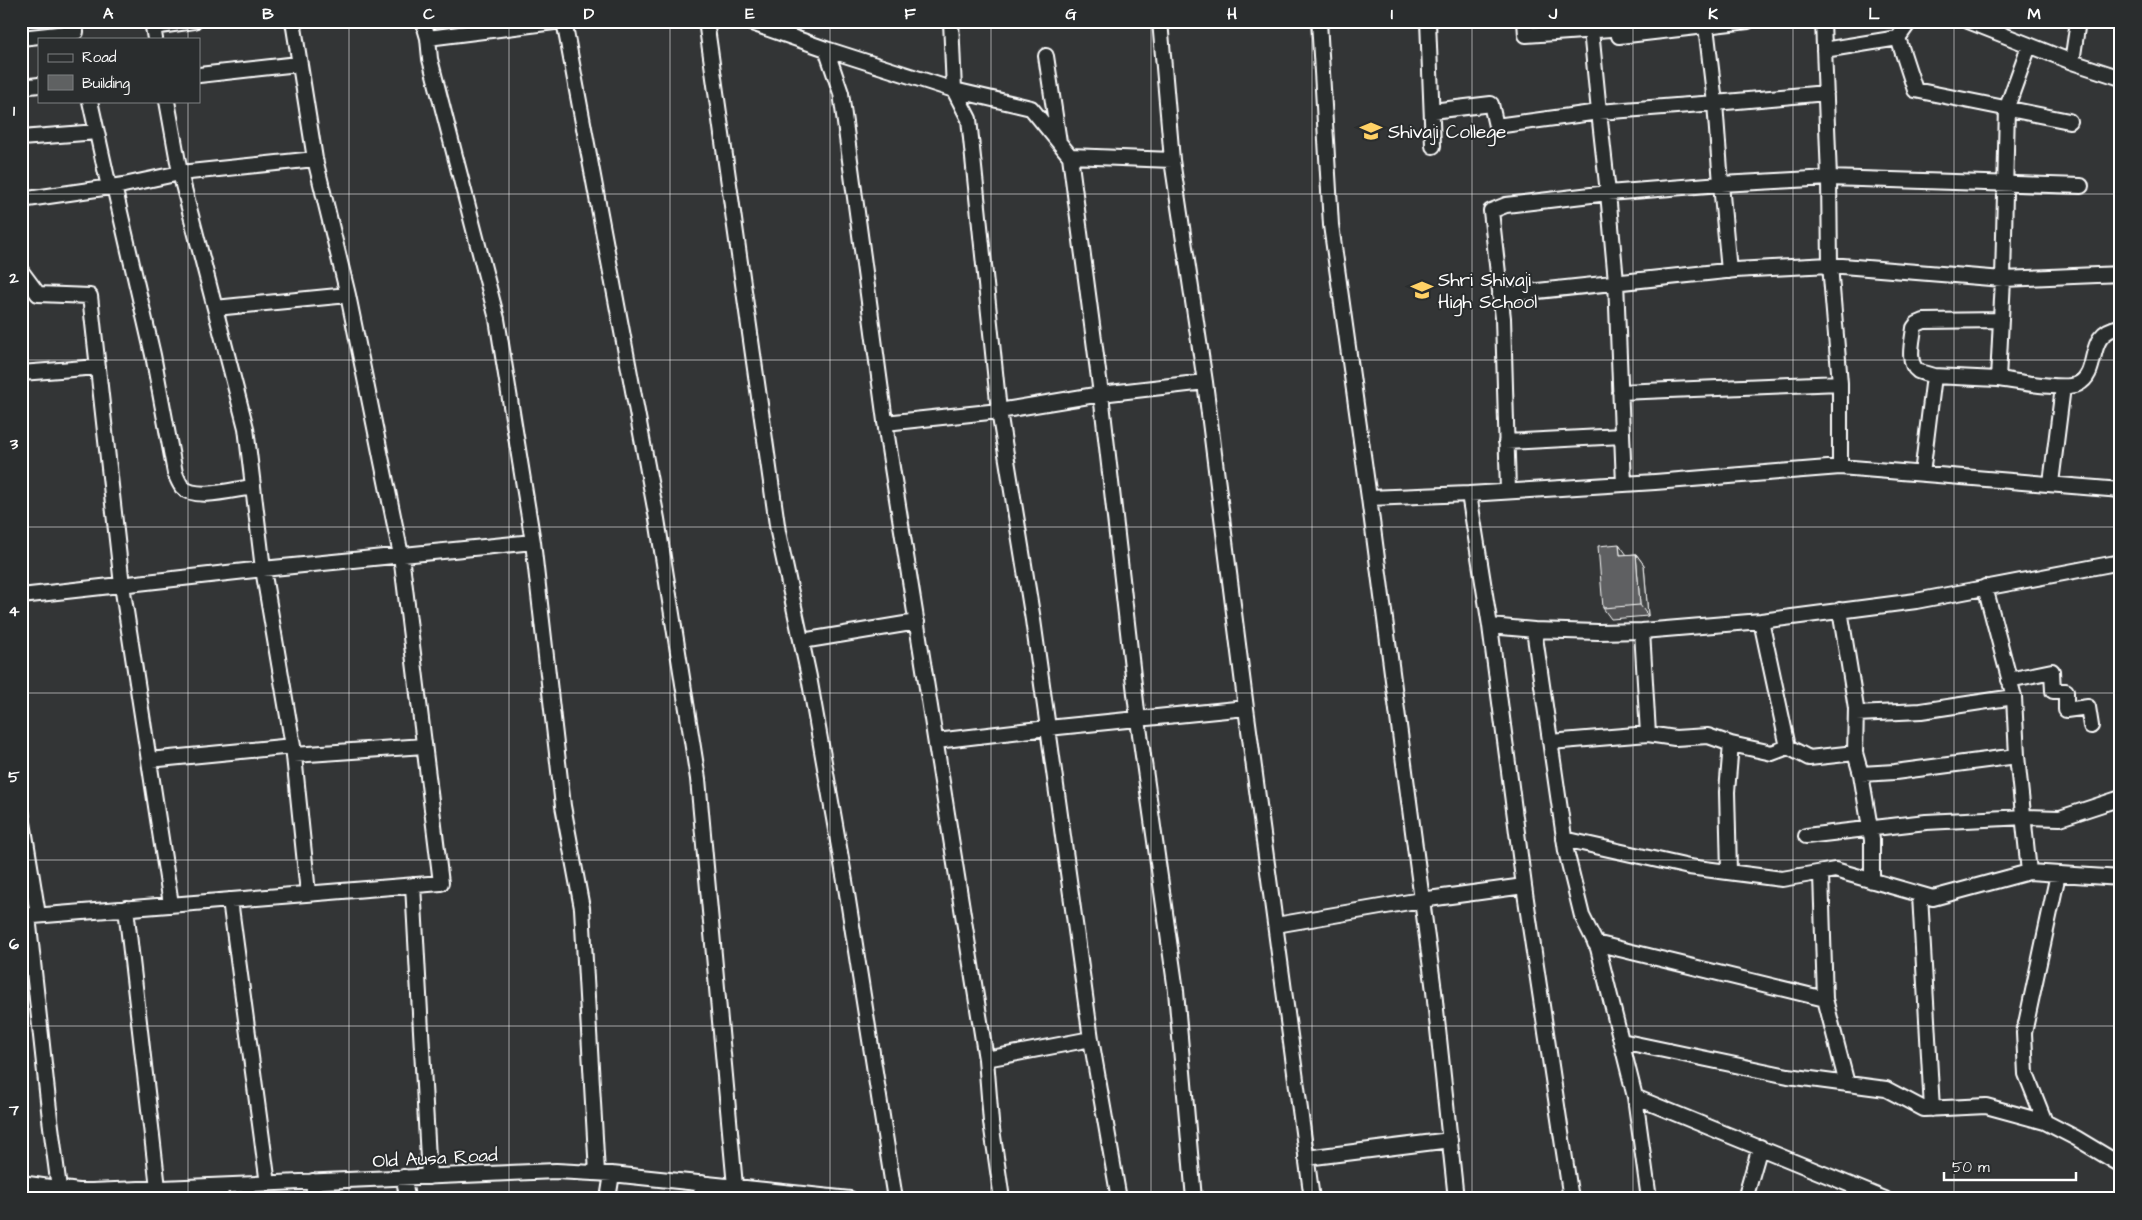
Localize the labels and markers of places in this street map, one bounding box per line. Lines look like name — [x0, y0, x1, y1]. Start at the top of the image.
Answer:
school or university icon: Shivaji College — [1358, 118, 1384, 144]
place label: Shivaji College — [1388, 119, 1506, 147]
place label: Shri Shivaji High School — [1438, 267, 1537, 317]
school or university icon: Shri Shivaji High School — [1409, 277, 1435, 303]

